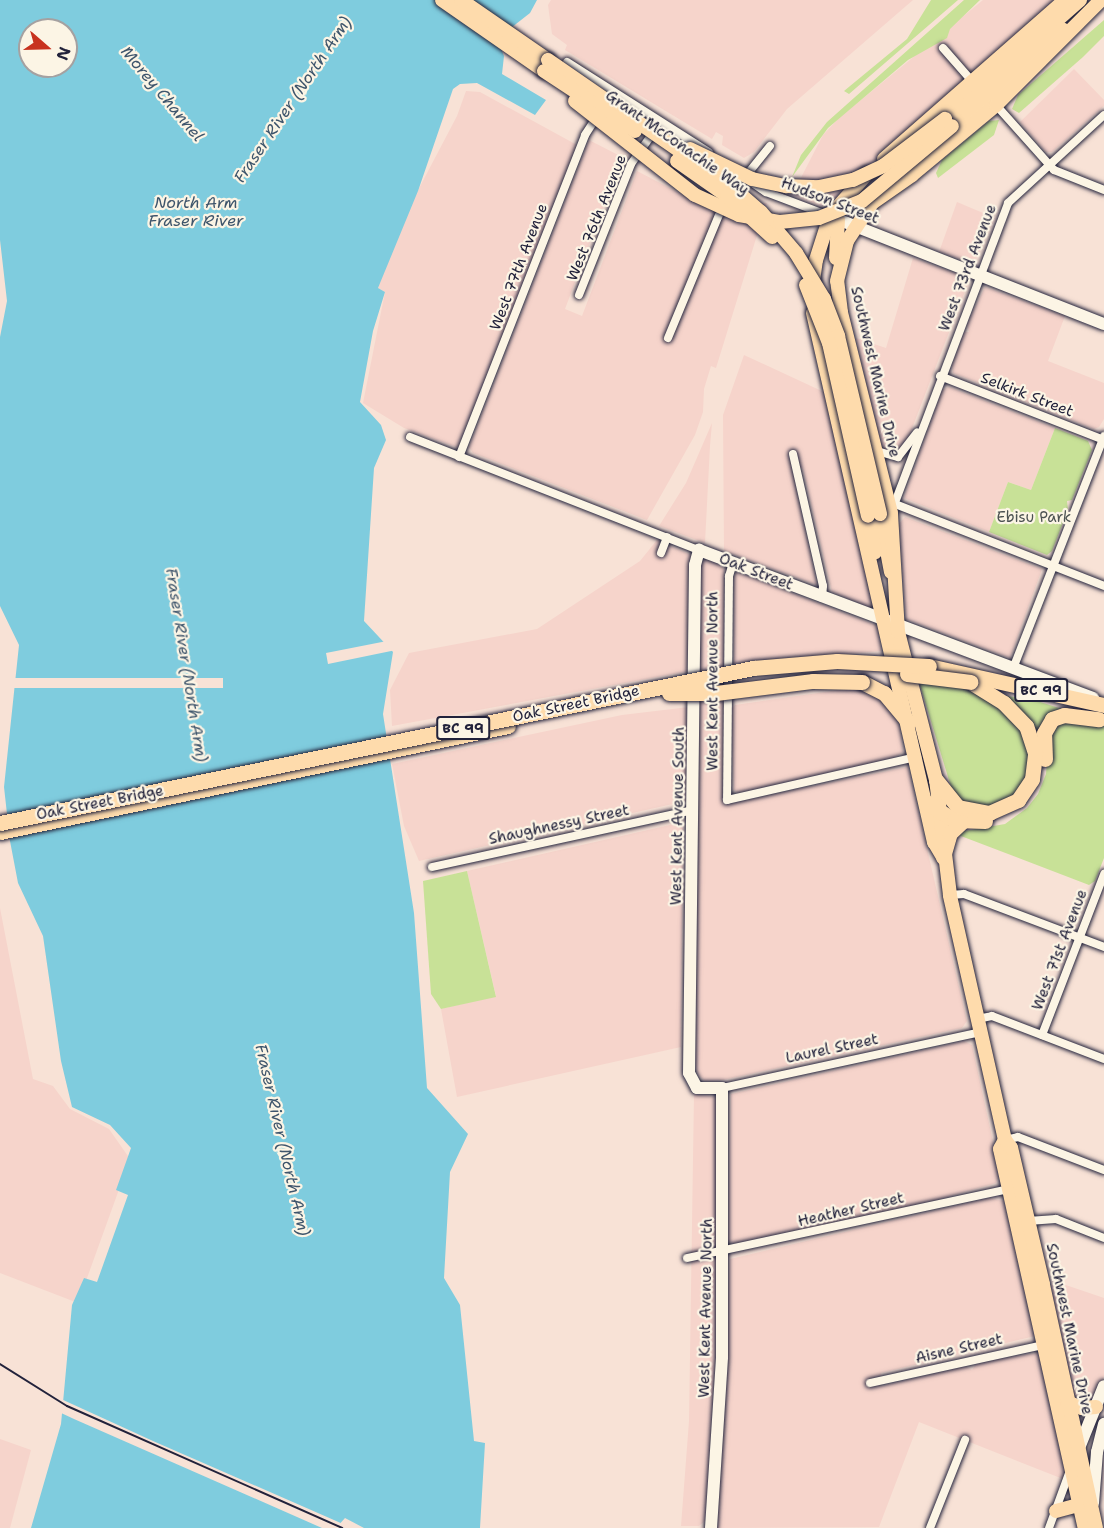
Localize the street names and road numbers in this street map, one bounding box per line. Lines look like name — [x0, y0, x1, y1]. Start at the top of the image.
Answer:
street label: Grant McConachie Way — [602, 87, 752, 199]
street label: West 76th Avenue — [563, 152, 631, 284]
street label: Hudson Street — [778, 174, 882, 228]
street label: West 77th Avenue — [486, 201, 552, 333]
street label: West 73rd Avenue — [936, 202, 1000, 334]
street label: Southwest Marine Drive — [847, 285, 903, 459]
street label: Selkirk Street — [978, 369, 1076, 421]
street label: Oak Street — [716, 550, 796, 594]
street label: West Kent Avenue North — [704, 591, 722, 771]
road number: BC 99 — [1014, 679, 1068, 701]
street label: Oak Street Bridge — [511, 682, 641, 726]
road number: BC 99 — [436, 717, 490, 739]
street label: West Kent Avenue South — [667, 727, 689, 905]
street label: Oak Street Bridge — [35, 782, 165, 824]
street label: Shaughnessy Street — [487, 801, 631, 849]
street label: West 71st Avenue — [1029, 887, 1091, 1013]
street label: Laurel Street — [784, 1030, 880, 1068]
street label: Heather Street — [796, 1189, 906, 1231]
street label: West Kent Avenue North — [695, 1218, 717, 1398]
street label: Southwest Marine Drive — [1042, 1242, 1096, 1416]
street label: Aisne Street — [914, 1330, 1004, 1368]

